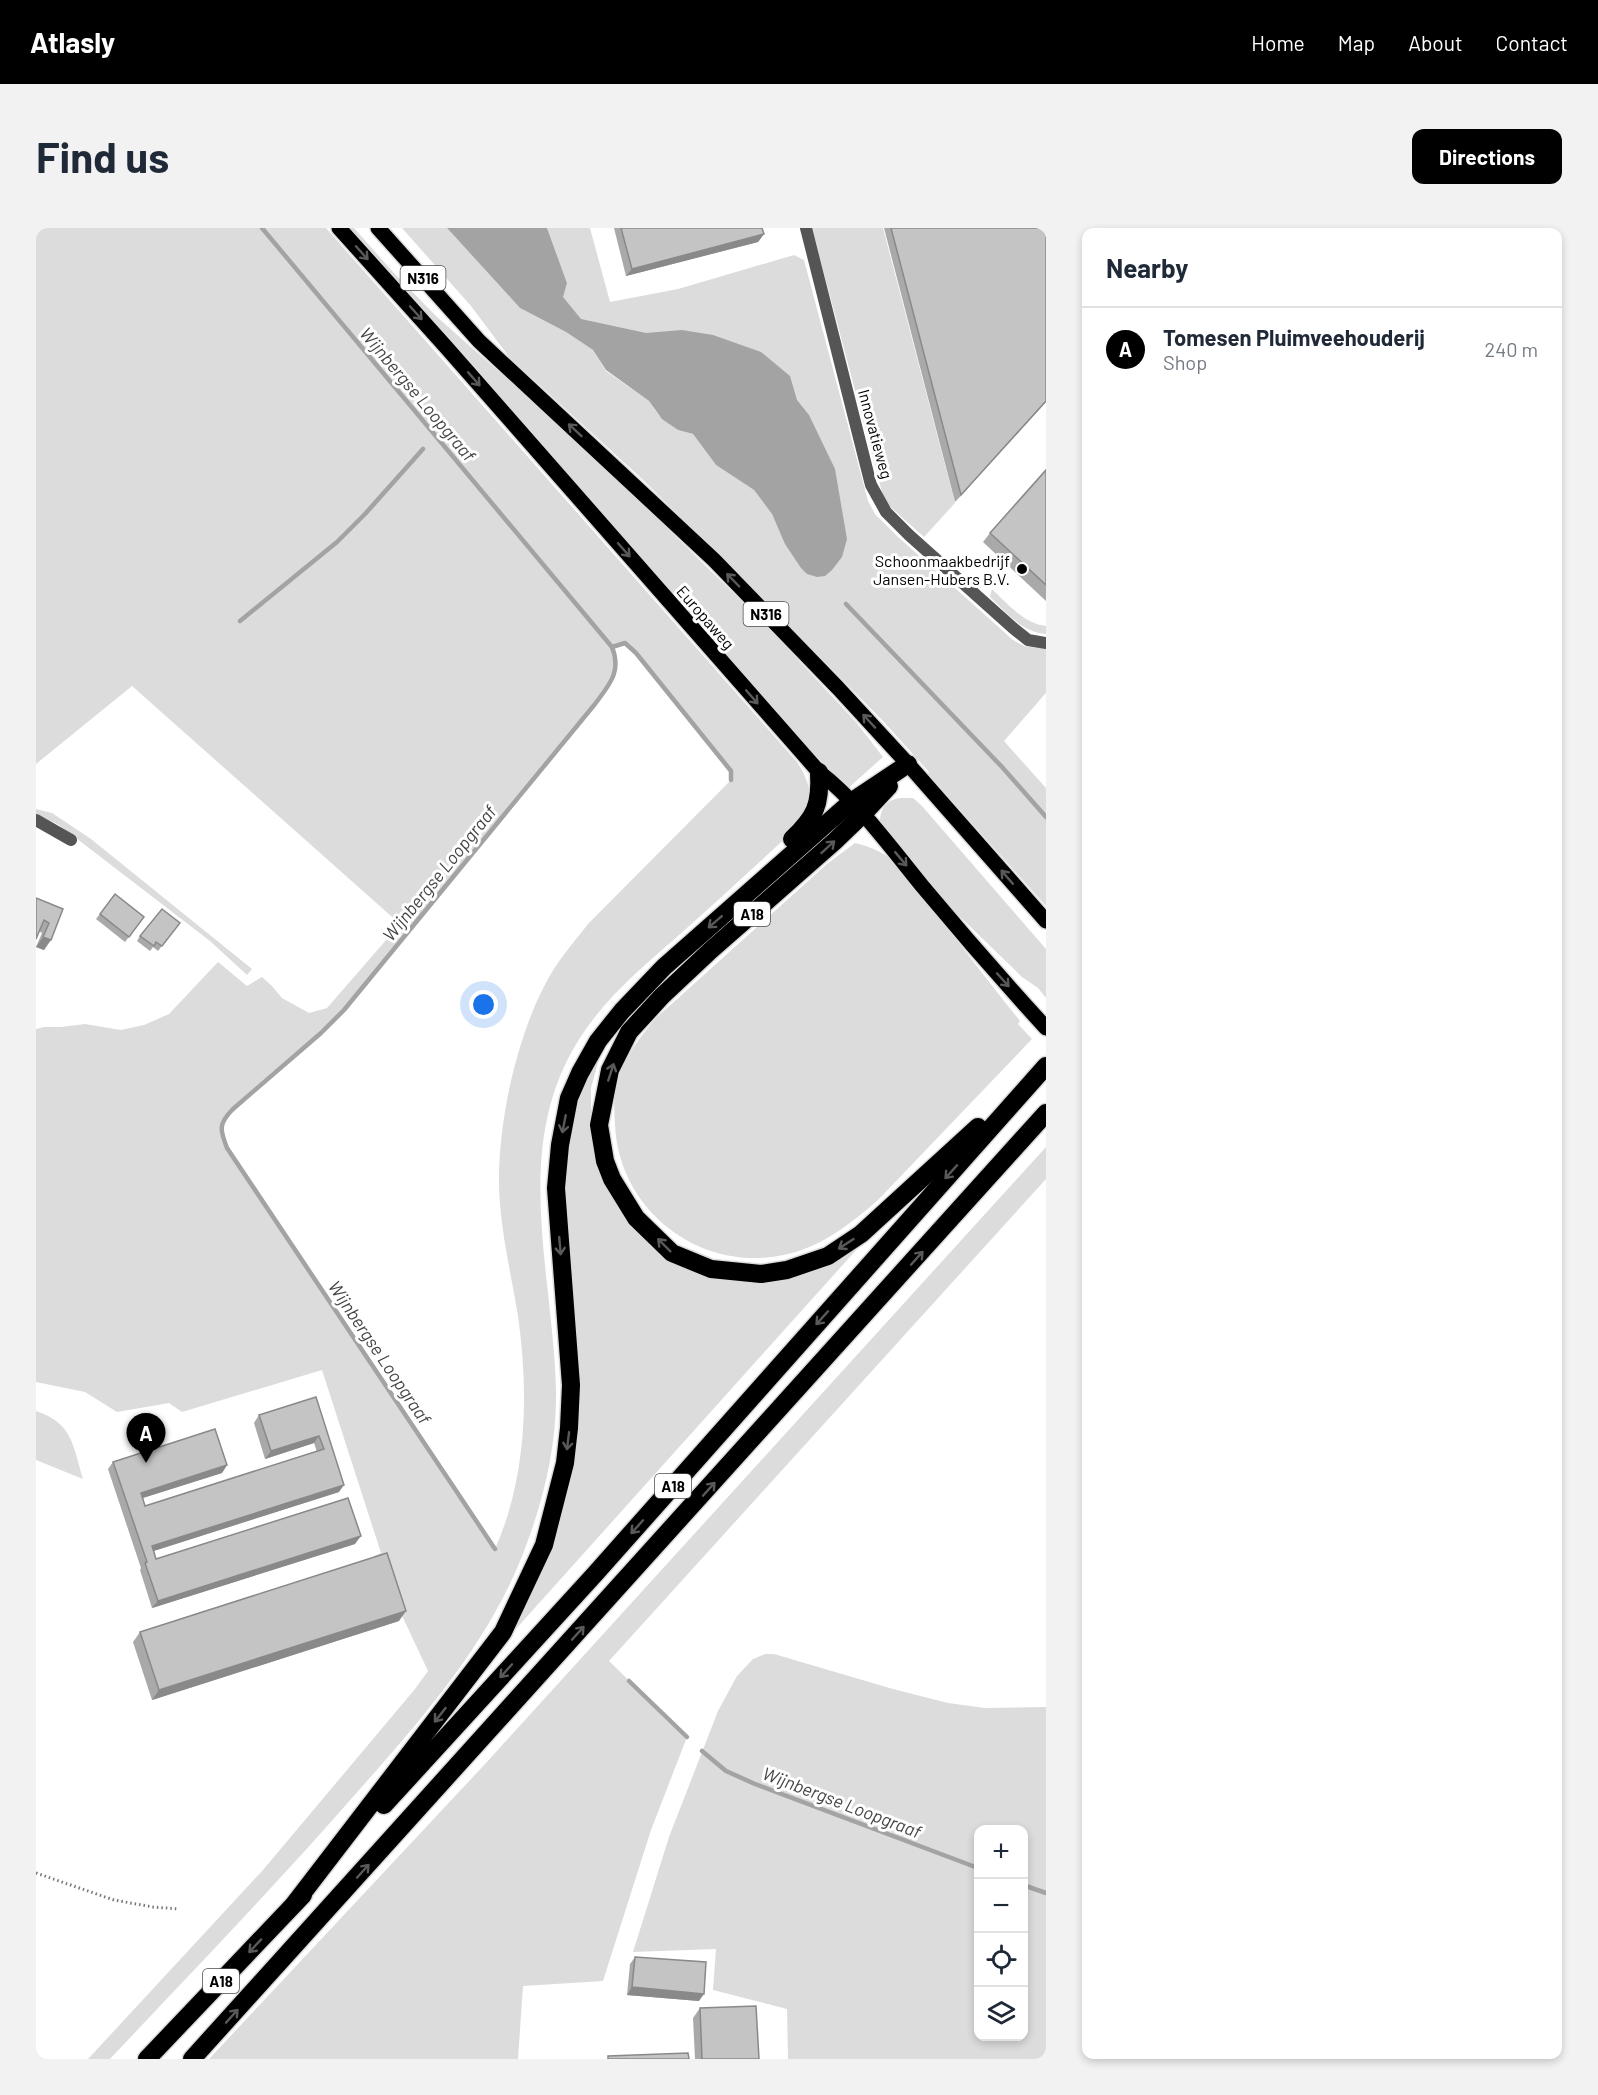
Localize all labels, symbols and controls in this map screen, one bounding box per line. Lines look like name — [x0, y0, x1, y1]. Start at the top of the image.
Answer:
text: Atlasly — [30, 25, 115, 59]
text: Home — [1251, 30, 1305, 55]
text: Map — [1338, 30, 1375, 55]
text: About — [1408, 30, 1463, 55]
text: Contact — [1496, 30, 1568, 55]
button: Directions — [1412, 129, 1562, 184]
text: Find us — [36, 131, 169, 181]
one-way arrow — [355, 246, 369, 261]
text: Nearby — [1106, 252, 1188, 283]
road number: N316 — [400, 266, 446, 290]
one-way arrow — [409, 305, 423, 320]
water label: Wijnbergse Loopgraaf — [356, 323, 481, 466]
text: Tomesen Pluimveehouderij — [1163, 324, 1425, 350]
text: A — [1119, 337, 1132, 361]
text: 240 m — [1484, 337, 1538, 361]
text: Shop — [1163, 350, 1207, 374]
one-way arrow — [467, 371, 481, 387]
street label: Innovatieweg — [855, 387, 897, 481]
one-way arrow — [568, 424, 583, 438]
one-way arrow — [617, 542, 631, 557]
place label: Schoonmaakbedrijf Jansen-Hubers B.V. — [873, 551, 1010, 588]
marker: Schoonmaakbedrijf Jansen-Hubers B.V. — [1015, 562, 1029, 576]
one-way arrow — [726, 573, 741, 588]
street label: Europaweg — [673, 581, 739, 653]
road number: N316 — [744, 602, 788, 626]
one-way arrow — [745, 689, 759, 704]
one-way arrow — [861, 713, 876, 728]
water label: Wijnbergse Loopgraaf — [378, 800, 501, 945]
one-way arrow — [820, 840, 835, 854]
one-way arrow — [894, 851, 907, 867]
one-way arrow — [1000, 870, 1014, 885]
road number: A18 — [734, 902, 770, 926]
one-way arrow — [708, 915, 723, 929]
one-way arrow — [996, 972, 1010, 987]
your location — [469, 990, 498, 1019]
one-way arrow — [606, 1062, 617, 1081]
one-way arrow — [558, 1114, 569, 1134]
one-way arrow — [944, 1164, 958, 1179]
one-way arrow — [555, 1236, 566, 1256]
one-way arrow — [656, 1237, 671, 1252]
one-way arrow — [838, 1238, 855, 1250]
one-way arrow — [910, 1251, 924, 1266]
water label: Wijnbergse Loopgraaf — [324, 1276, 437, 1428]
one-way arrow — [815, 1310, 829, 1325]
pin: A — [126, 1414, 166, 1463]
one-way arrow — [562, 1430, 573, 1450]
road number: A18 — [655, 1474, 691, 1498]
one-way arrow — [702, 1481, 716, 1496]
one-way arrow — [630, 1519, 644, 1534]
one-way arrow — [571, 1626, 585, 1641]
one-way arrow — [499, 1663, 513, 1678]
one-way arrow — [434, 1707, 447, 1723]
water label: Wijnbergse Loopgraaf — [760, 1762, 925, 1843]
map controls — [974, 1825, 1028, 2041]
button: + — [974, 1825, 1028, 1879]
one-way arrow — [355, 1864, 369, 1879]
button: − — [974, 1879, 1028, 1933]
button: locate — [974, 1933, 1028, 1987]
one-way arrow — [248, 1938, 262, 1953]
road number: A18 — [203, 1969, 239, 1993]
button: layers — [974, 1987, 1028, 2041]
one-way arrow — [225, 2008, 239, 2023]

